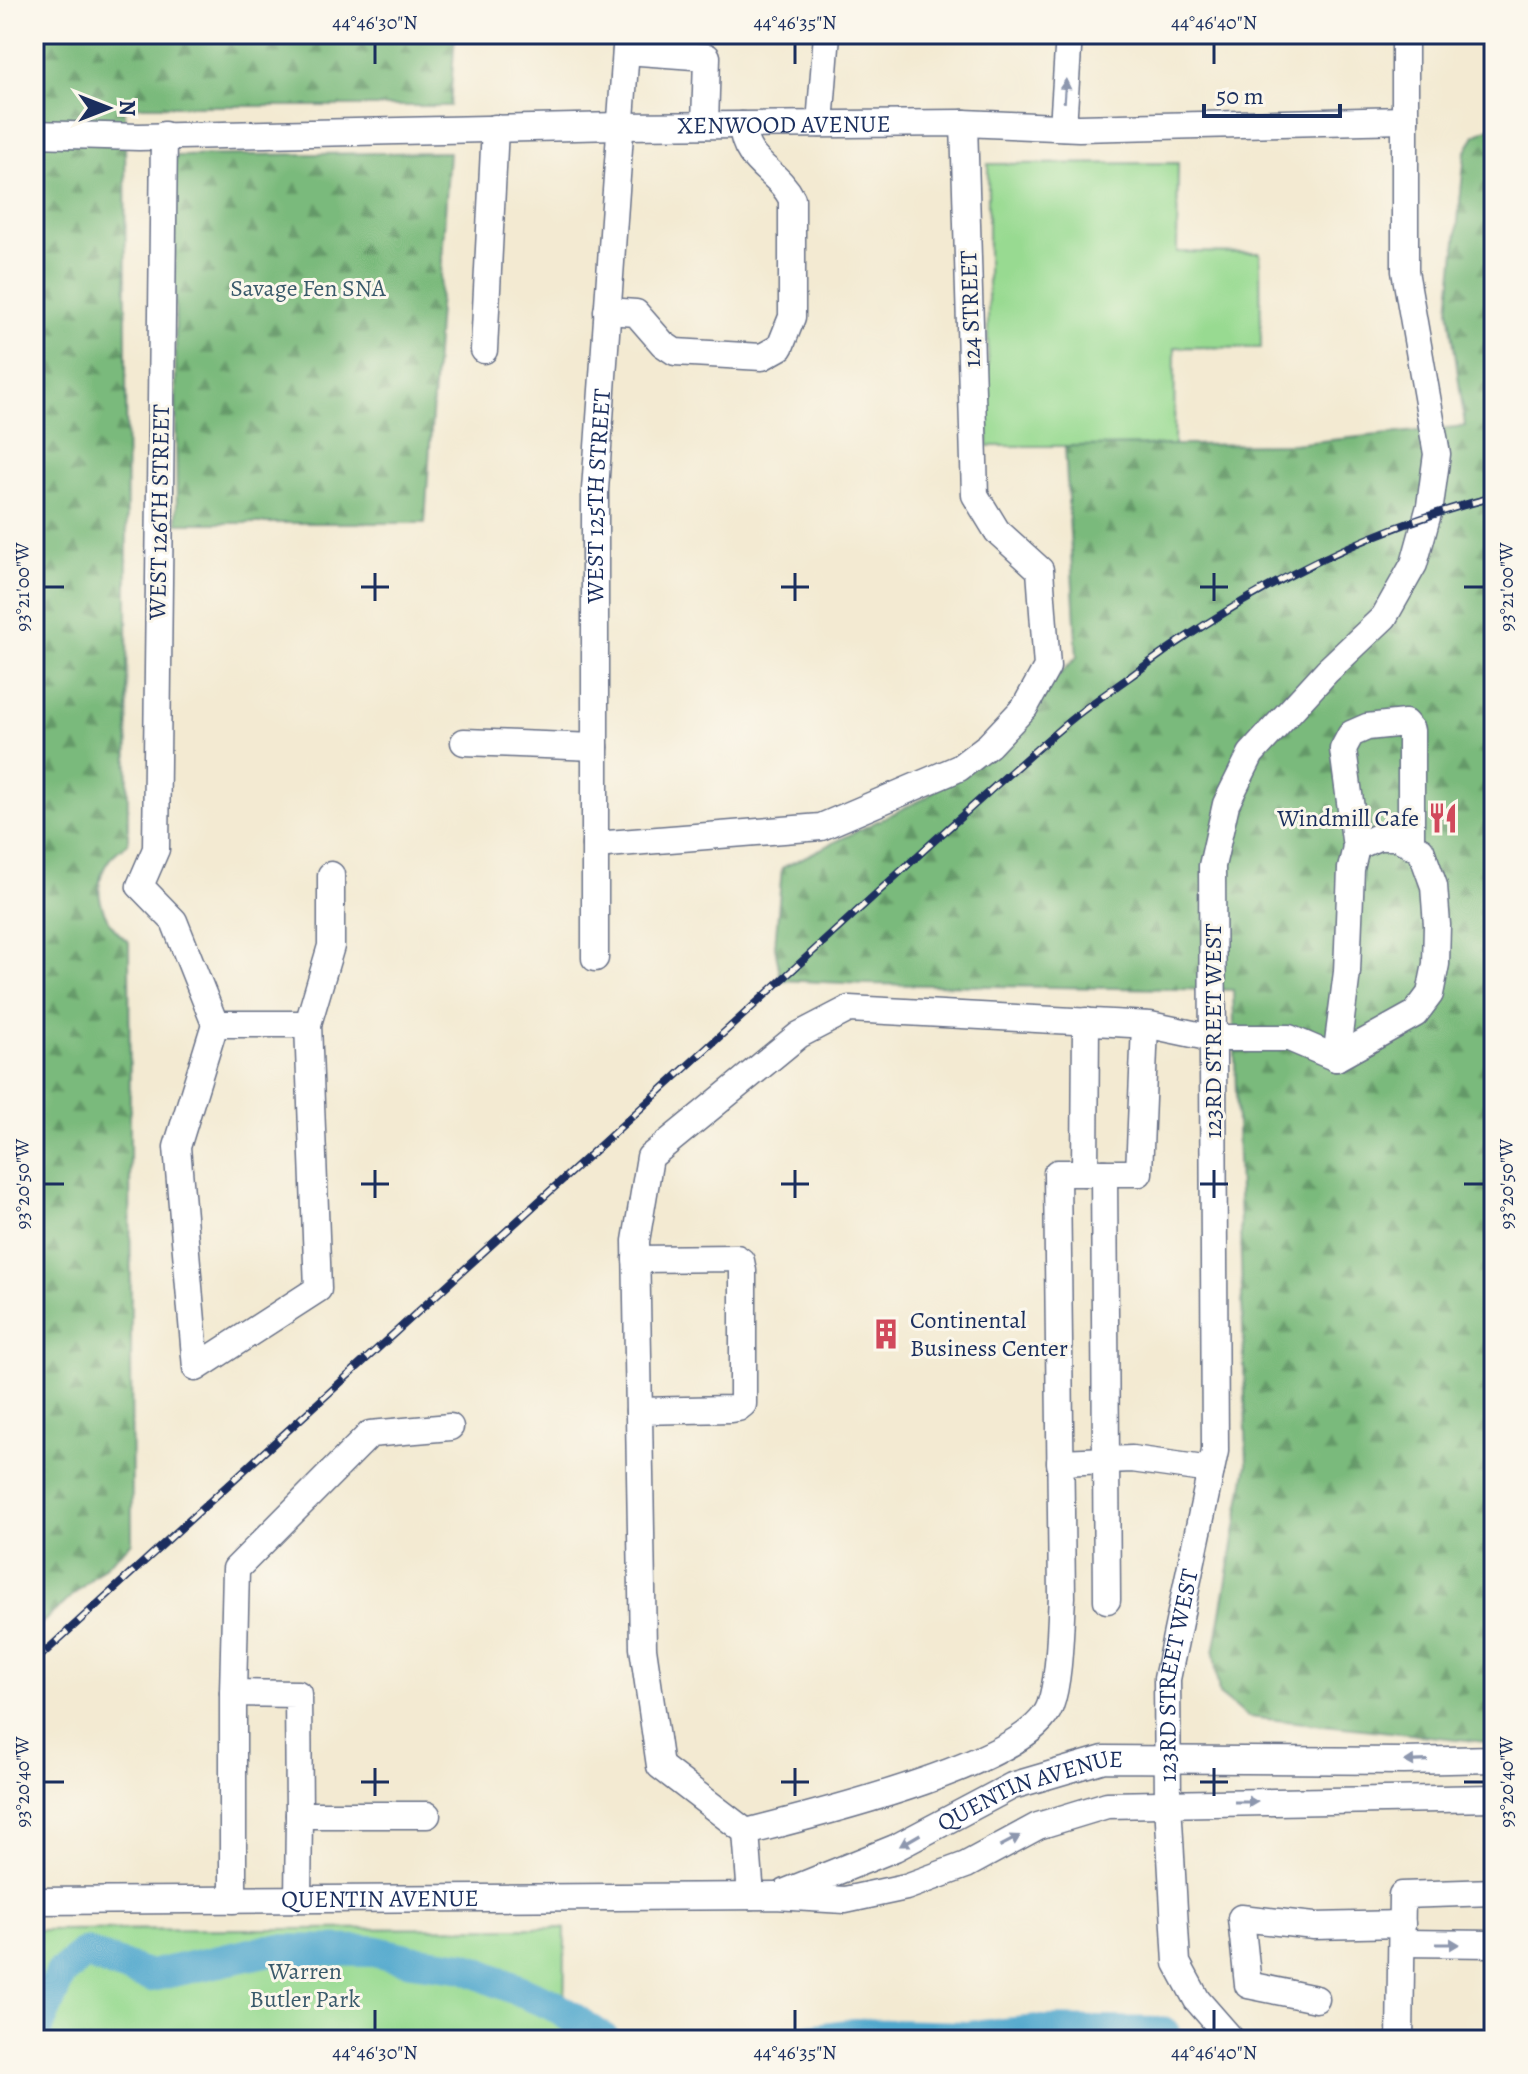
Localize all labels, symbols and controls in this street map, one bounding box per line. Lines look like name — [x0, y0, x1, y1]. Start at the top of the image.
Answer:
text: 44°46'30"N — [332, 9, 418, 36]
text: 44°46'35"N — [753, 9, 837, 36]
text: 44°46'40"N — [1171, 9, 1257, 36]
north arrow — [68, 68, 148, 148]
scale bar — [1204, 68, 1340, 118]
one-way arrow — [1059, 78, 1072, 103]
text: 50 m — [1216, 80, 1264, 112]
text: N — [112, 100, 142, 116]
street label: XENWOOD AVENUE — [677, 108, 891, 141]
street label: 124 STREET — [952, 250, 988, 368]
park label: Savage Fen SNA — [230, 272, 387, 304]
street label: WEST 125TH STREET — [579, 388, 618, 605]
street label: WEST 126TH STREET — [141, 404, 177, 621]
text: 93°21'00"W — [9, 542, 36, 632]
text: 93°21'00"W — [1493, 542, 1520, 632]
restaurant icon: Windmill Cafe — [1426, 801, 1460, 835]
place label: Windmill Cafe — [1276, 802, 1419, 834]
street label: 123RD STREET WEST — [1197, 924, 1229, 1138]
text: 93°20'50"W — [9, 1138, 36, 1230]
text: 93°20'50"W — [1493, 1138, 1520, 1230]
place label: Continental Business Center — [910, 1304, 1068, 1364]
building icon: Continental Business Center — [869, 1317, 903, 1351]
street label: 123RD STREET WEST — [1151, 1566, 1206, 1782]
text: 93°20'40"W — [9, 1736, 36, 1828]
text: 93°20'40"W — [1493, 1736, 1520, 1828]
street label: QUENTIN AVENUE — [931, 1742, 1123, 1839]
one-way arrow — [1403, 1755, 1428, 1767]
one-way arrow — [1234, 1796, 1259, 1808]
one-way arrow — [899, 1833, 922, 1847]
one-way arrow — [999, 1835, 1021, 1849]
street label: QUENTIN AVENUE — [281, 1882, 479, 1915]
one-way arrow — [1436, 1937, 1461, 1950]
park label: Warren Butler Park — [250, 1955, 360, 2015]
text: 44°46'30"N — [332, 2039, 418, 2066]
text: 44°46'35"N — [753, 2039, 837, 2066]
text: 44°46'40"N — [1171, 2039, 1257, 2066]

